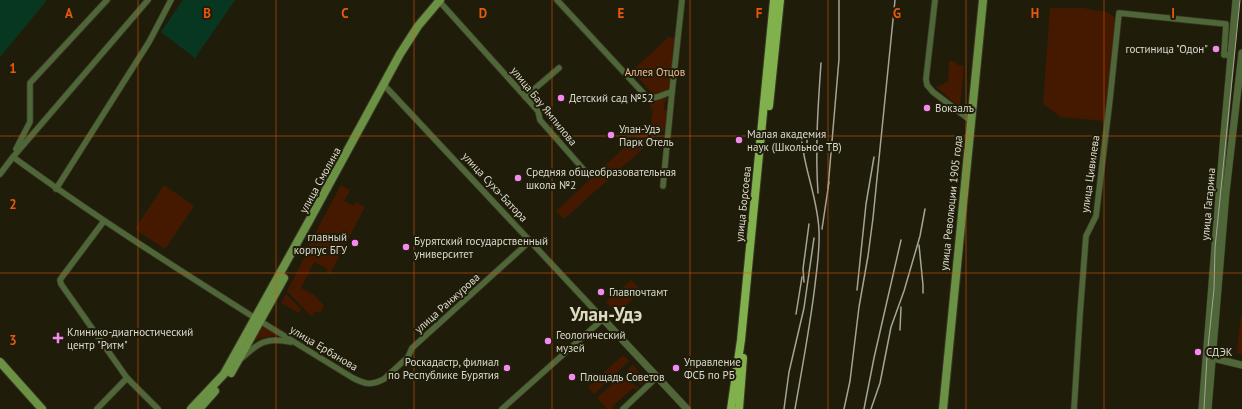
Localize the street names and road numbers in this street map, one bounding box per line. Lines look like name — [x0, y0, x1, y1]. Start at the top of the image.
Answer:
street label: улица Бау Ямпилова — [508, 64, 580, 148]
street label: улица Цивилева — [1078, 134, 1102, 214]
street label: улица Революции 1905 года — [937, 135, 965, 271]
street label: улица Смолина — [296, 145, 344, 215]
street label: улица Сухэ-Батора — [459, 149, 531, 225]
street label: улица Борсоева — [732, 165, 754, 243]
street label: улица Гагарина — [1198, 167, 1218, 241]
street label: улица Ранжурова — [411, 270, 483, 336]
street label: улица Ербанова — [287, 322, 361, 374]

